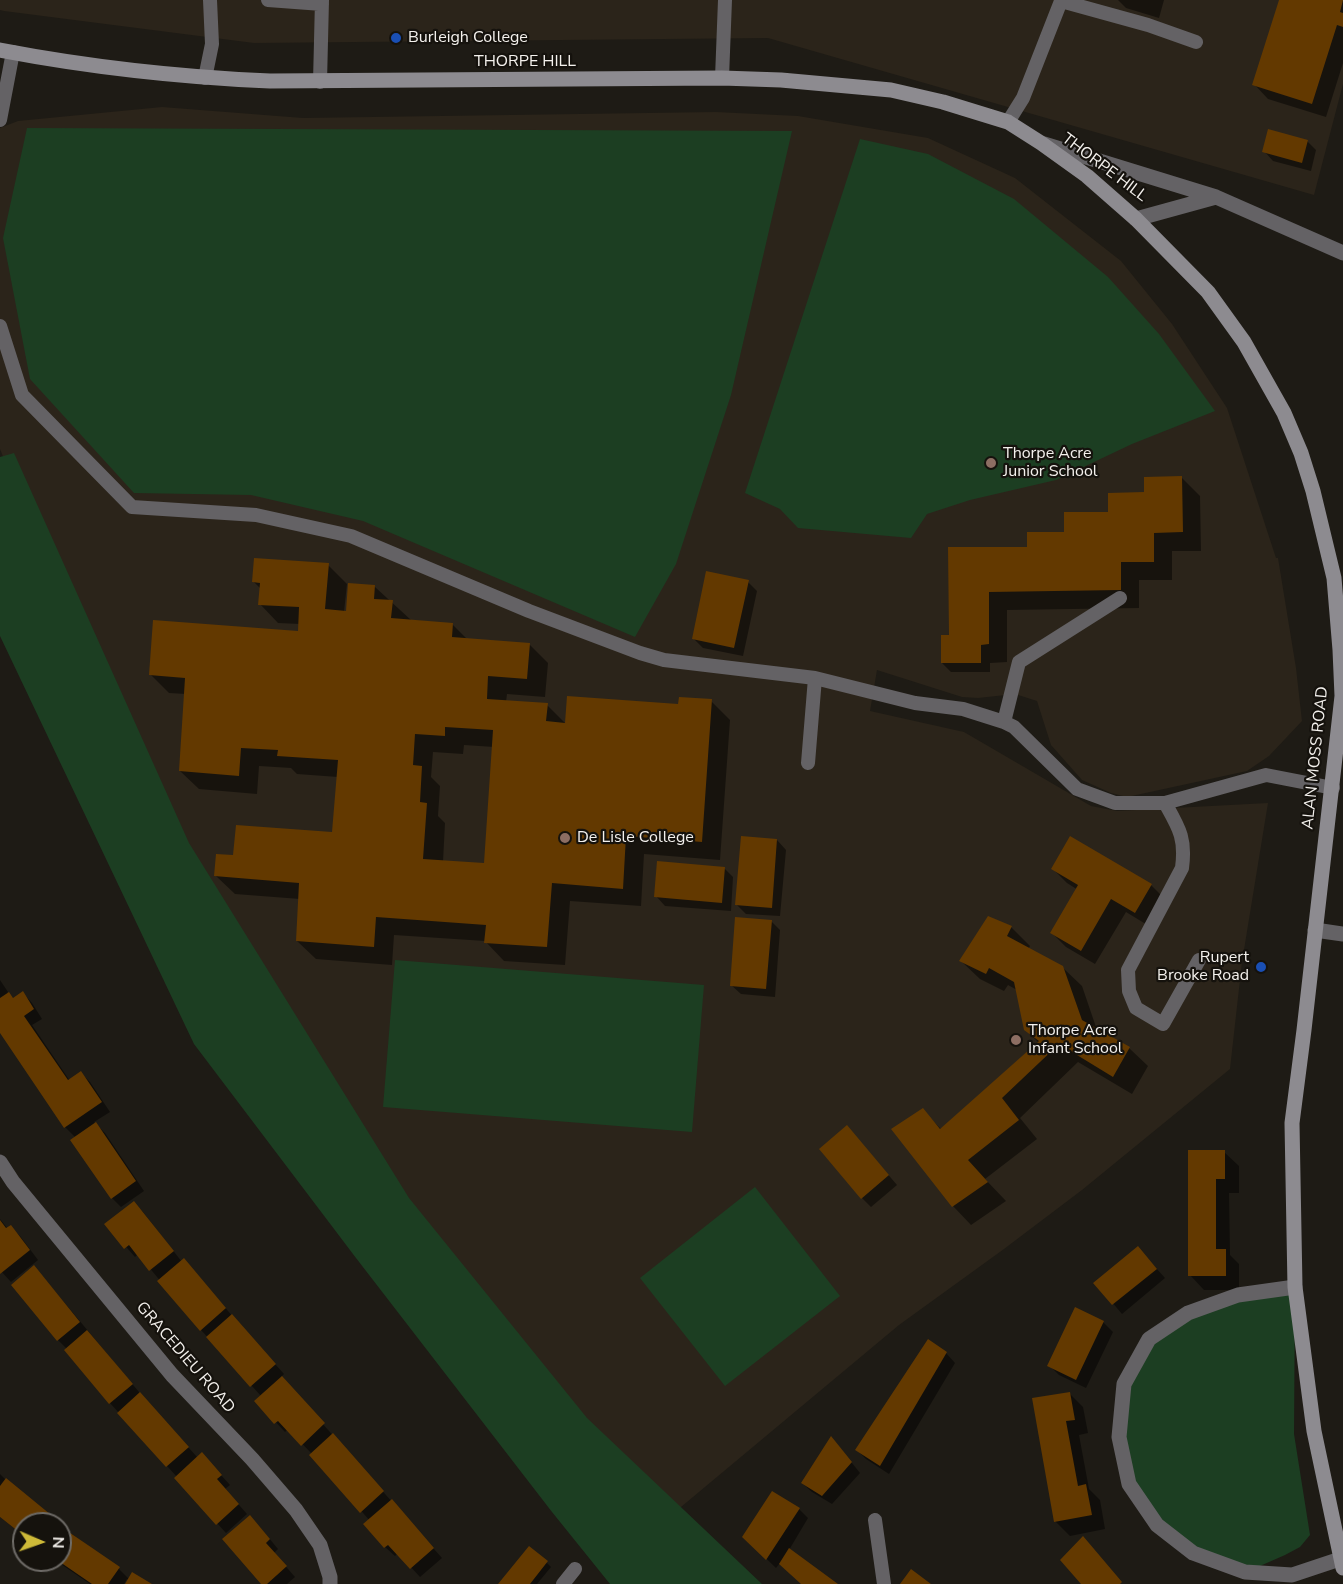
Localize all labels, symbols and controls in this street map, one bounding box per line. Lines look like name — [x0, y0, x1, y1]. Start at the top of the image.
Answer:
place label: Burleigh College — [408, 28, 528, 48]
marker: Burleigh College — [389, 31, 403, 45]
street label: THORPE HILL — [474, 52, 576, 72]
street label: THORPE HILL — [1057, 130, 1151, 206]
place label: Thorpe Acre Junior School — [1003, 444, 1098, 482]
marker: Thorpe Acre Junior School — [984, 456, 998, 470]
street label: ALAN MOSS ROAD — [1299, 686, 1333, 830]
place label: De Lisle College — [577, 828, 694, 848]
marker: De Lisle College — [558, 831, 572, 845]
place label: Rupert Brooke Road — [1157, 948, 1249, 986]
marker: Rupert Brooke Road — [1254, 960, 1268, 974]
place label: Thorpe Acre Infant School — [1028, 1021, 1123, 1059]
marker: Thorpe Acre Infant School — [1009, 1033, 1023, 1047]
street label: GRACEDIEU ROAD — [132, 1298, 238, 1418]
north arrow — [12, 1512, 72, 1572]
text: N — [47, 1536, 69, 1549]

